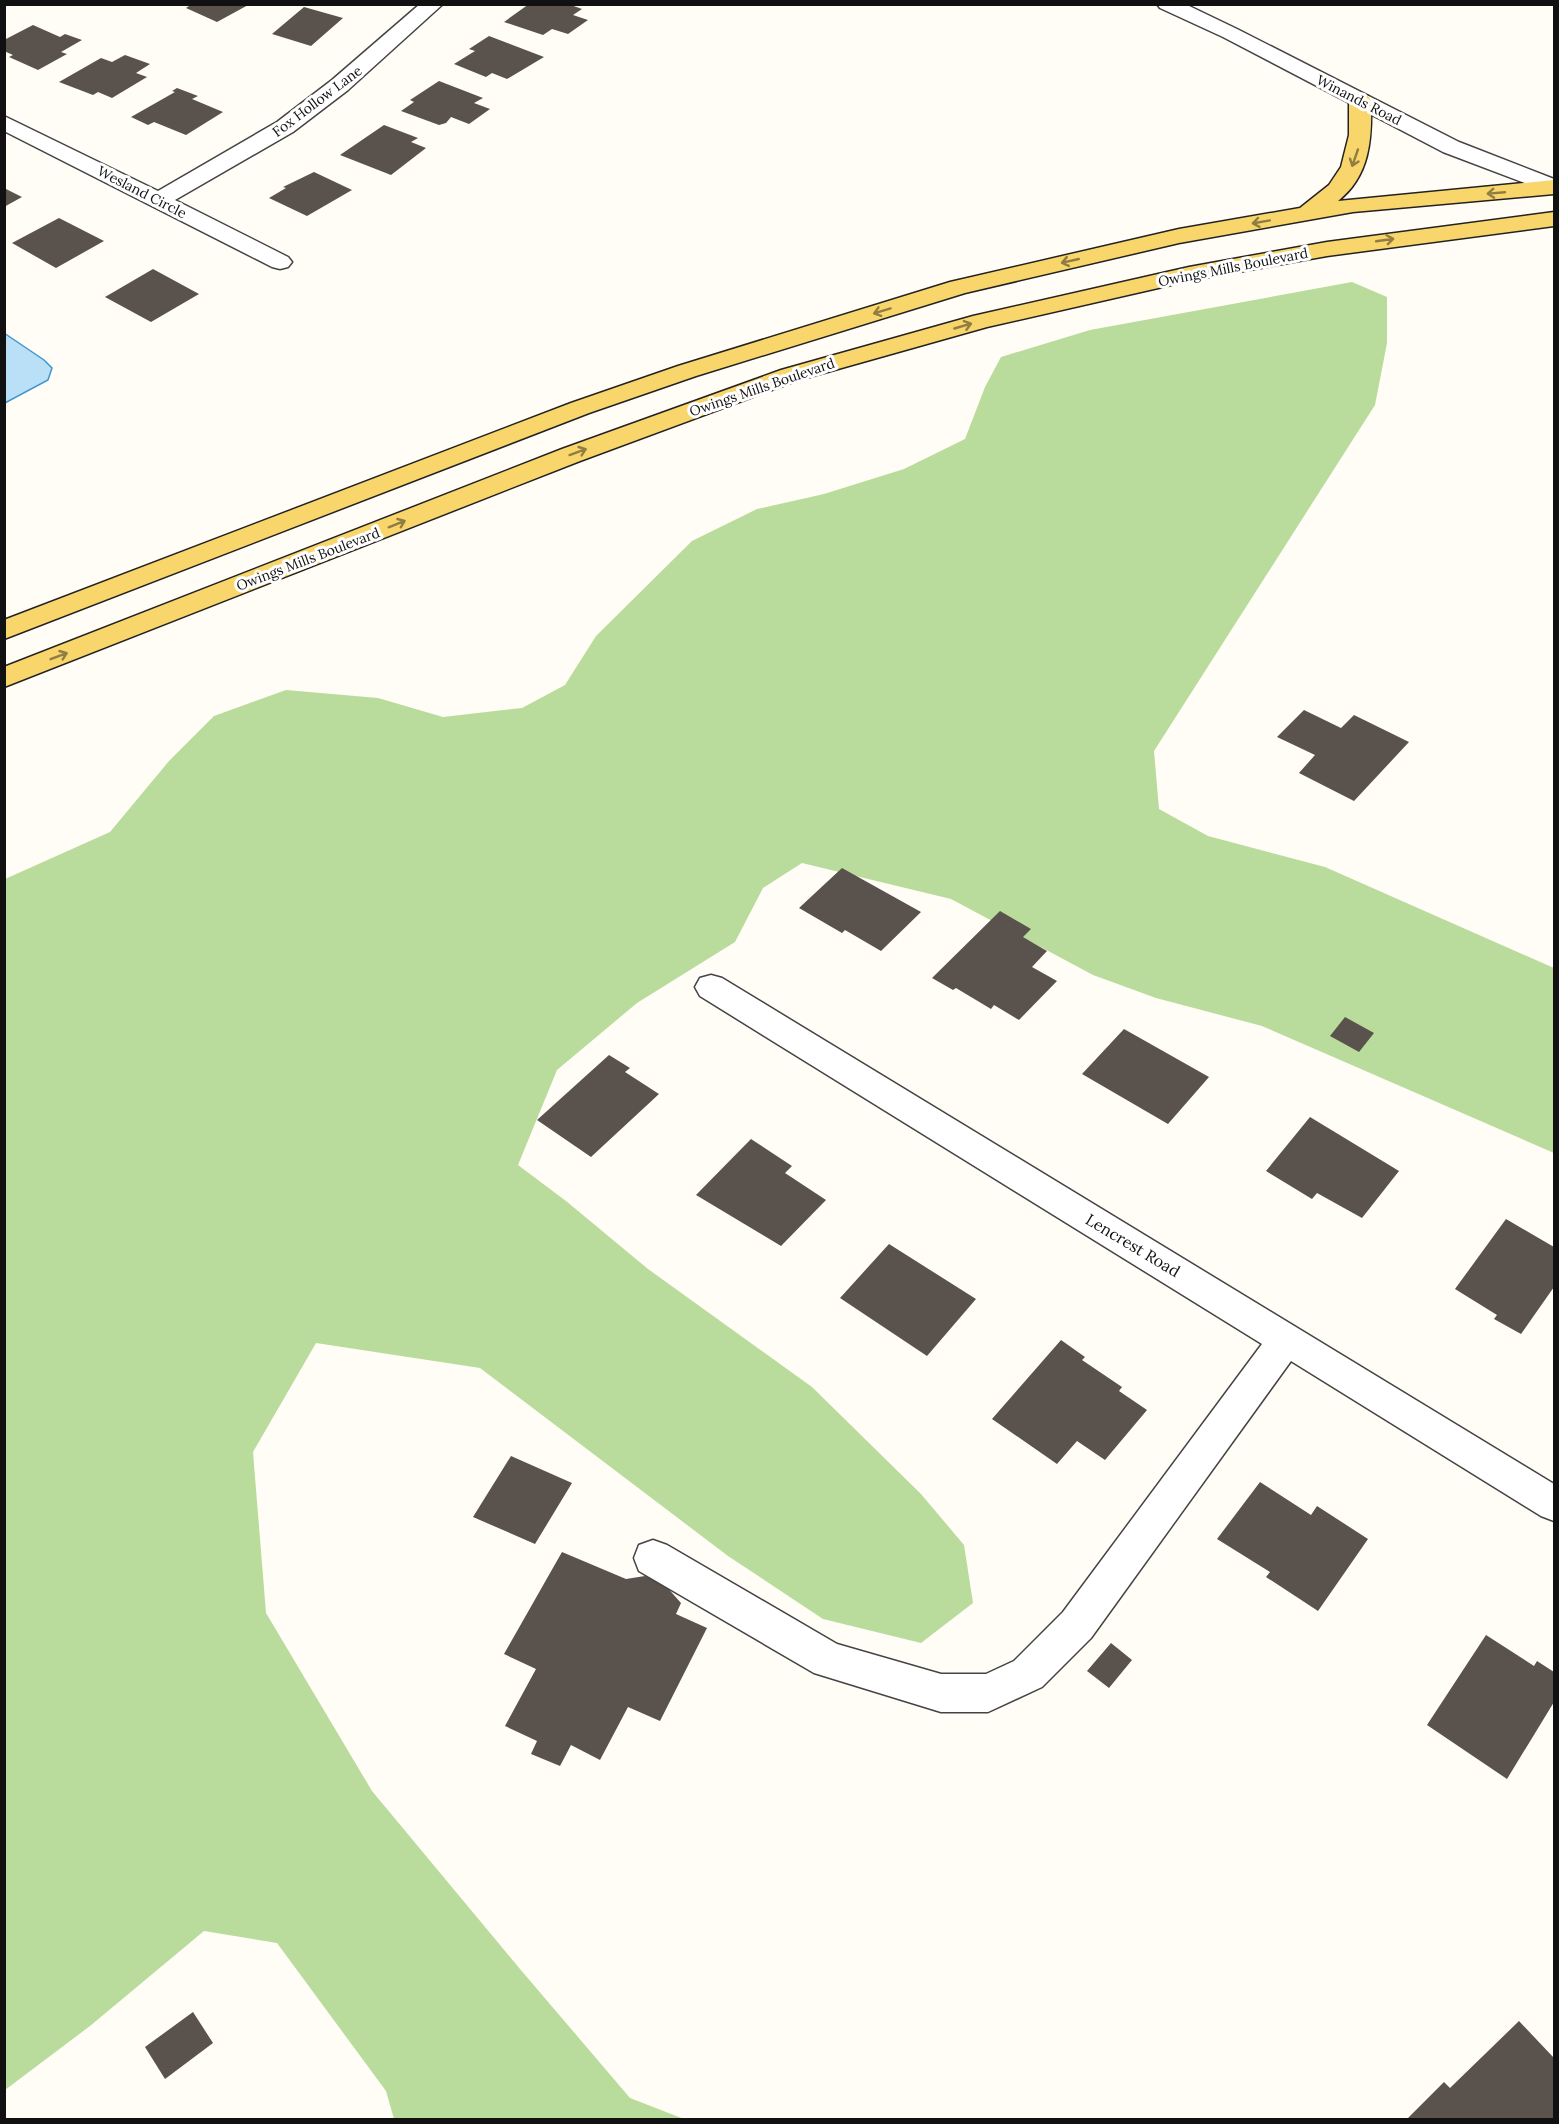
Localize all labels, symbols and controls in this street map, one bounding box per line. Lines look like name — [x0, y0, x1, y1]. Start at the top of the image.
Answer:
street label: Fox Hollow Lane — [269, 61, 366, 141]
street label: Winands Road — [1314, 71, 1404, 129]
one-way arrow — [1349, 149, 1360, 167]
street label: Wesland Circle — [94, 162, 190, 222]
one-way arrow — [1487, 187, 1507, 198]
one-way arrow — [1252, 216, 1272, 227]
one-way arrow — [1374, 235, 1394, 246]
street label: Owings Mills Boulevard — [1157, 244, 1309, 290]
one-way arrow — [1061, 256, 1080, 268]
one-way arrow — [873, 306, 892, 317]
one-way arrow — [953, 320, 972, 331]
street label: Owings Mills Boulevard — [687, 354, 837, 420]
one-way arrow — [568, 446, 587, 457]
one-way arrow — [387, 518, 406, 529]
street label: Owings Mills Boulevard — [234, 523, 382, 595]
one-way arrow — [49, 650, 68, 661]
street label: Lencrest Road — [1082, 1209, 1184, 1281]

